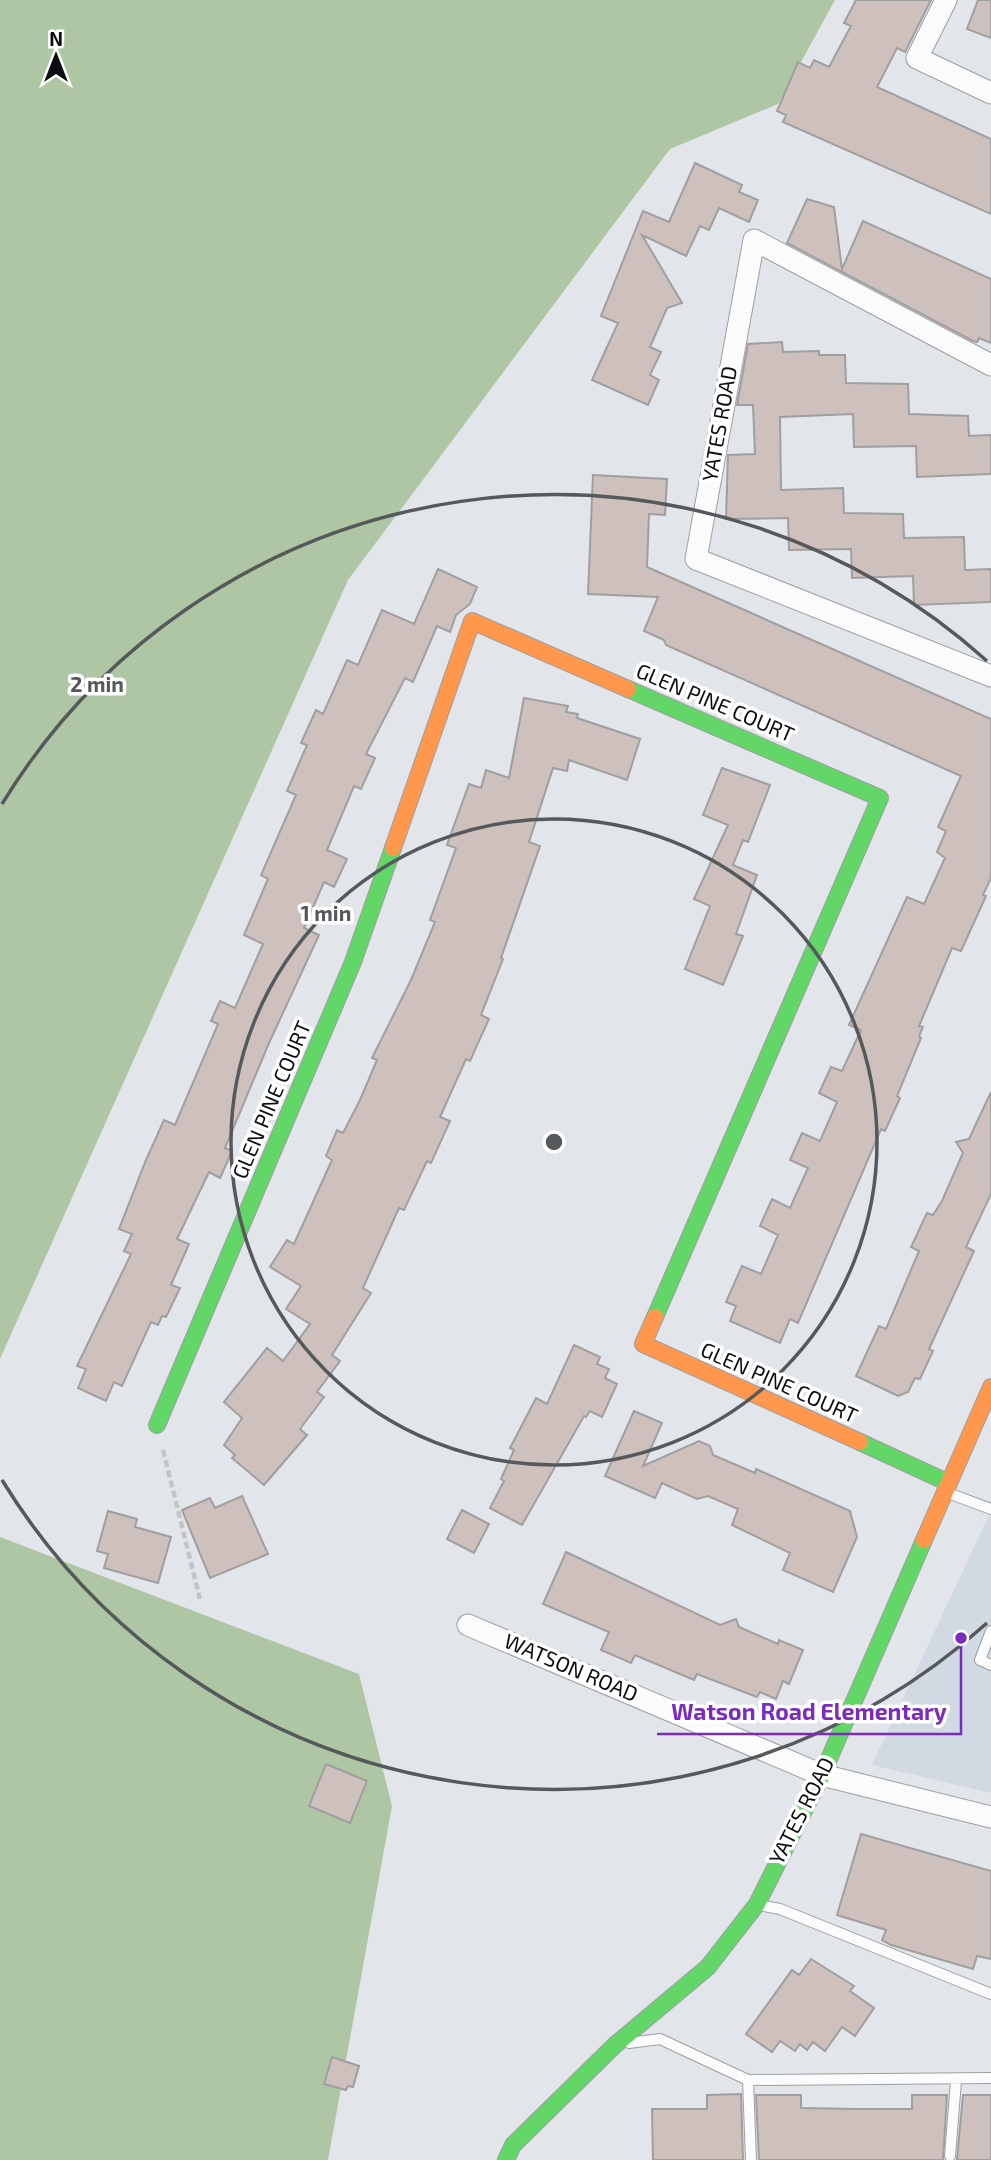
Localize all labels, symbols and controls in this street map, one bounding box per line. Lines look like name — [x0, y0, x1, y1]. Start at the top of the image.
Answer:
north arrow — [21, 21, 91, 91]
text: N — [49, 27, 63, 50]
street label: YATES ROAD — [696, 364, 741, 484]
street label: GLEN PINE COURT — [633, 657, 798, 746]
text: 2 min — [70, 671, 124, 696]
text: 1 min — [301, 900, 351, 925]
street label: GLEN PINE COURT — [226, 1017, 315, 1182]
centre of rings — [542, 1130, 566, 1154]
street label: GLEN PINE COURT — [697, 1336, 862, 1427]
street label: WATSON ROAD — [501, 1627, 642, 1706]
callout: Watson Road Elementary — [657, 1690, 961, 1734]
text: Watson Road Elementary — [671, 1697, 947, 1725]
street label: YATES ROAD — [763, 1753, 838, 1868]

